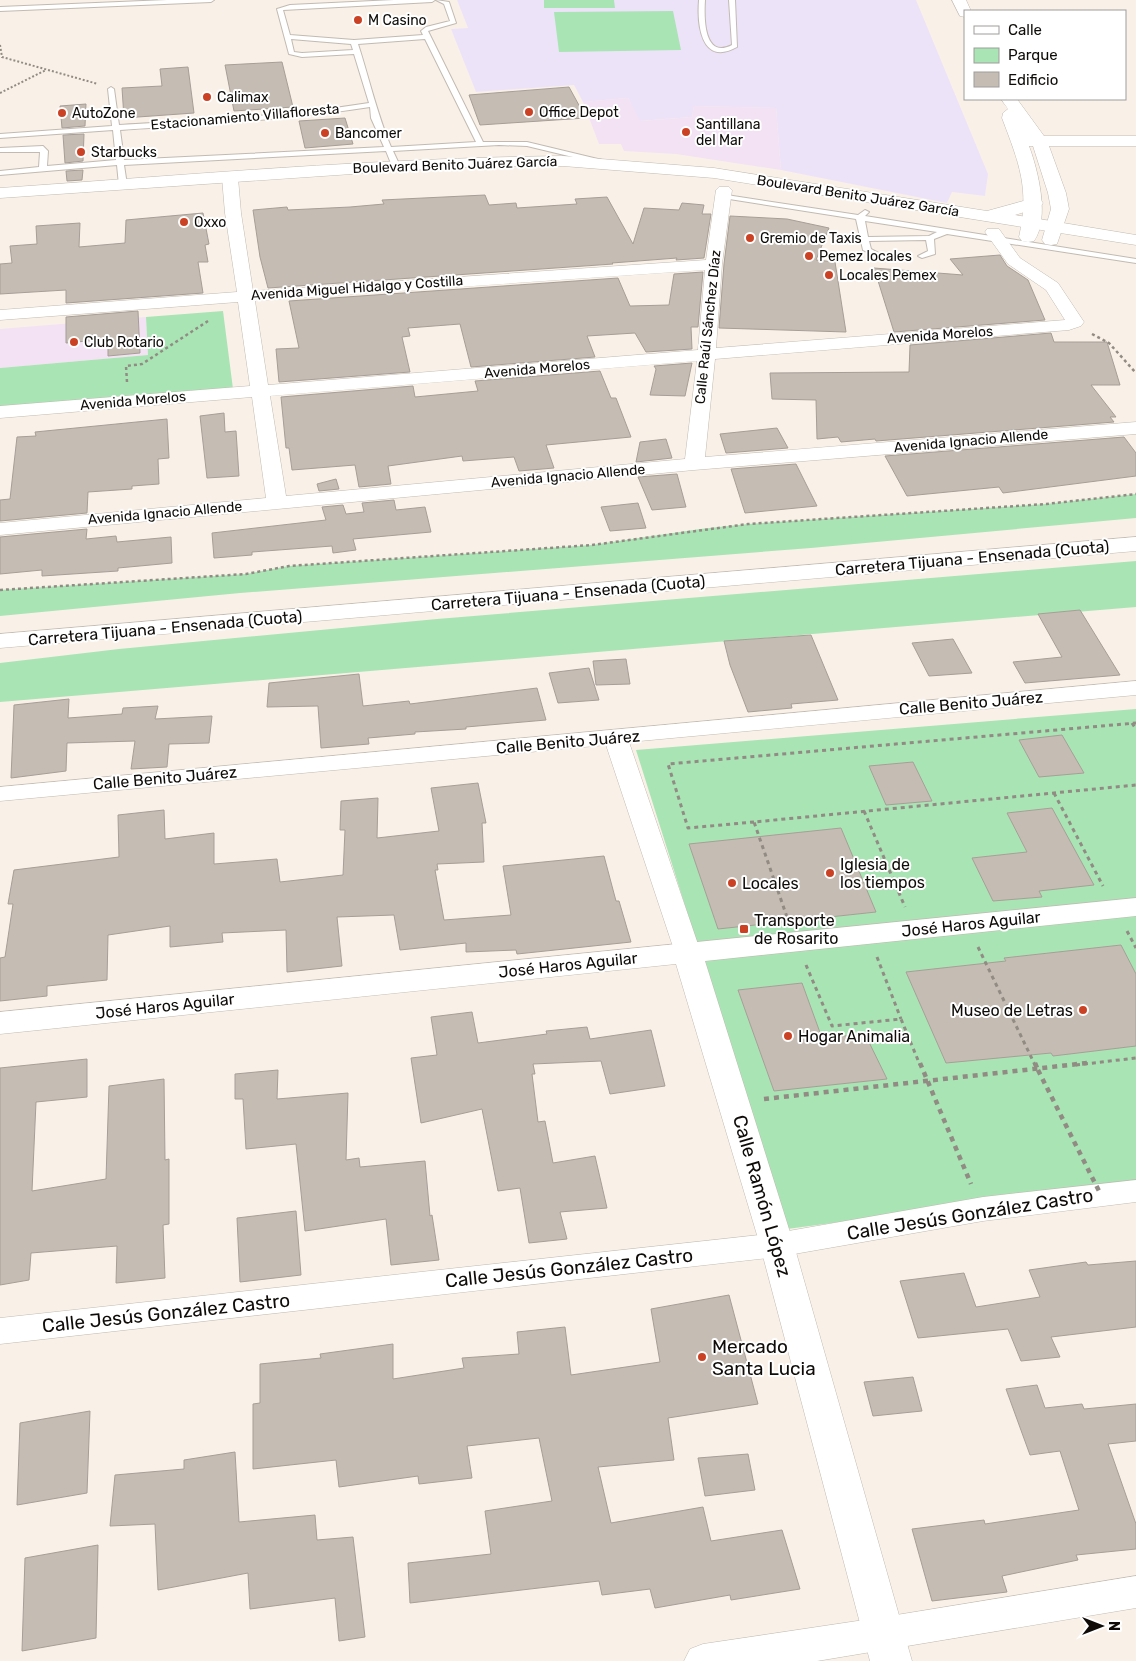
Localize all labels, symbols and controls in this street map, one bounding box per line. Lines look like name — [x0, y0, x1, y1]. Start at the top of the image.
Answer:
legend — [964, 10, 1126, 100]
place label: M Casino — [368, 12, 427, 29]
marker: M Casino — [352, 14, 364, 26]
text: Calle — [1008, 21, 1042, 39]
text: Parque — [1008, 46, 1058, 64]
text: Edificio — [1008, 71, 1058, 89]
place label: Calimax — [217, 89, 269, 106]
marker: Calimax — [201, 91, 213, 103]
street label: Estacionamiento Villafloresta — [150, 100, 340, 134]
place label: Office Depot — [539, 104, 619, 121]
place label: AutoZone — [72, 105, 136, 122]
marker: Office Depot — [523, 106, 535, 118]
marker: AutoZone — [56, 107, 68, 119]
place label: Santillana del Mar — [696, 116, 760, 149]
place label: Bancomer — [335, 125, 403, 142]
marker: Santillana del Mar — [680, 126, 692, 138]
marker: Bancomer — [319, 127, 331, 139]
place label: Starbucks — [91, 144, 157, 161]
marker: Starbucks — [75, 146, 87, 158]
street label: Boulevard Benito Juárez García — [352, 153, 558, 177]
street label: Boulevard Benito Juárez García — [756, 172, 960, 220]
place label: Oxxo — [194, 214, 226, 231]
marker: Oxxo — [178, 216, 190, 228]
place label: Gremio de Taxis — [760, 230, 862, 247]
marker: Gremio de Taxis — [744, 232, 756, 244]
place label: Pemez locales — [819, 248, 912, 265]
street label: Calle Raúl Sánchez Díaz — [691, 249, 725, 405]
marker: Pemez locales — [803, 250, 815, 262]
place label: Locales Pemex — [839, 267, 937, 284]
marker: Locales Pemex — [823, 269, 835, 281]
street label: Avenida Miguel Hidalgo y Costilla — [250, 272, 464, 304]
street label: Avenida Morelos — [886, 323, 994, 347]
place label: Club Rotario — [84, 334, 164, 351]
marker: Club Rotario — [68, 336, 80, 348]
street label: Avenida Morelos — [483, 356, 591, 382]
street label: Avenida Morelos — [79, 388, 187, 414]
street label: Avenida Ignacio Allende — [893, 426, 1049, 456]
street label: Avenida Ignacio Allende — [490, 461, 646, 491]
street label: Avenida Ignacio Allende — [87, 498, 243, 528]
street label: Carretera Tijuana - Ensenada (Cuota) — [834, 537, 1110, 579]
street label: Carretera Tijuana - Ensenada (Cuota) — [430, 572, 706, 614]
street label: Carretera Tijuana - Ensenada (Cuota) — [27, 607, 303, 649]
street label: Calle Benito Juárez — [898, 687, 1044, 719]
street label: Calle Benito Juárez — [495, 726, 641, 758]
street label: Calle Benito Juárez — [92, 762, 238, 794]
place label: Iglesia de los tiempos — [840, 855, 925, 892]
marker: Iglesia de los tiempos — [824, 867, 836, 879]
place label: Locales — [742, 874, 799, 893]
marker: Locales — [726, 877, 738, 889]
street label: José Haros Aguilar — [900, 907, 1042, 941]
place label: Transporte de Rosarito — [754, 911, 838, 948]
marker: Transporte de Rosarito — [738, 923, 750, 935]
street label: José Haros Aguilar — [497, 948, 639, 982]
street label: José Haros Aguilar — [94, 989, 236, 1023]
place label: Museo de Letras — [951, 1001, 1073, 1020]
marker: Museo de Letras — [1077, 1004, 1089, 1016]
place label: Hogar Animalia — [798, 1027, 910, 1046]
marker: Hogar Animalia — [782, 1030, 794, 1042]
street label: Calle Ramón López — [728, 1112, 796, 1280]
street label: Calle Jesús González Castro — [845, 1183, 1095, 1245]
street label: Calle Jesús González Castro — [444, 1244, 694, 1292]
street label: Calle Jesús González Castro — [41, 1289, 291, 1337]
place label: Mercado Santa Lucia — [712, 1335, 816, 1380]
marker: Mercado Santa Lucia — [696, 1351, 708, 1363]
north arrow — [1076, 1601, 1126, 1651]
text: N — [1105, 1621, 1122, 1631]

